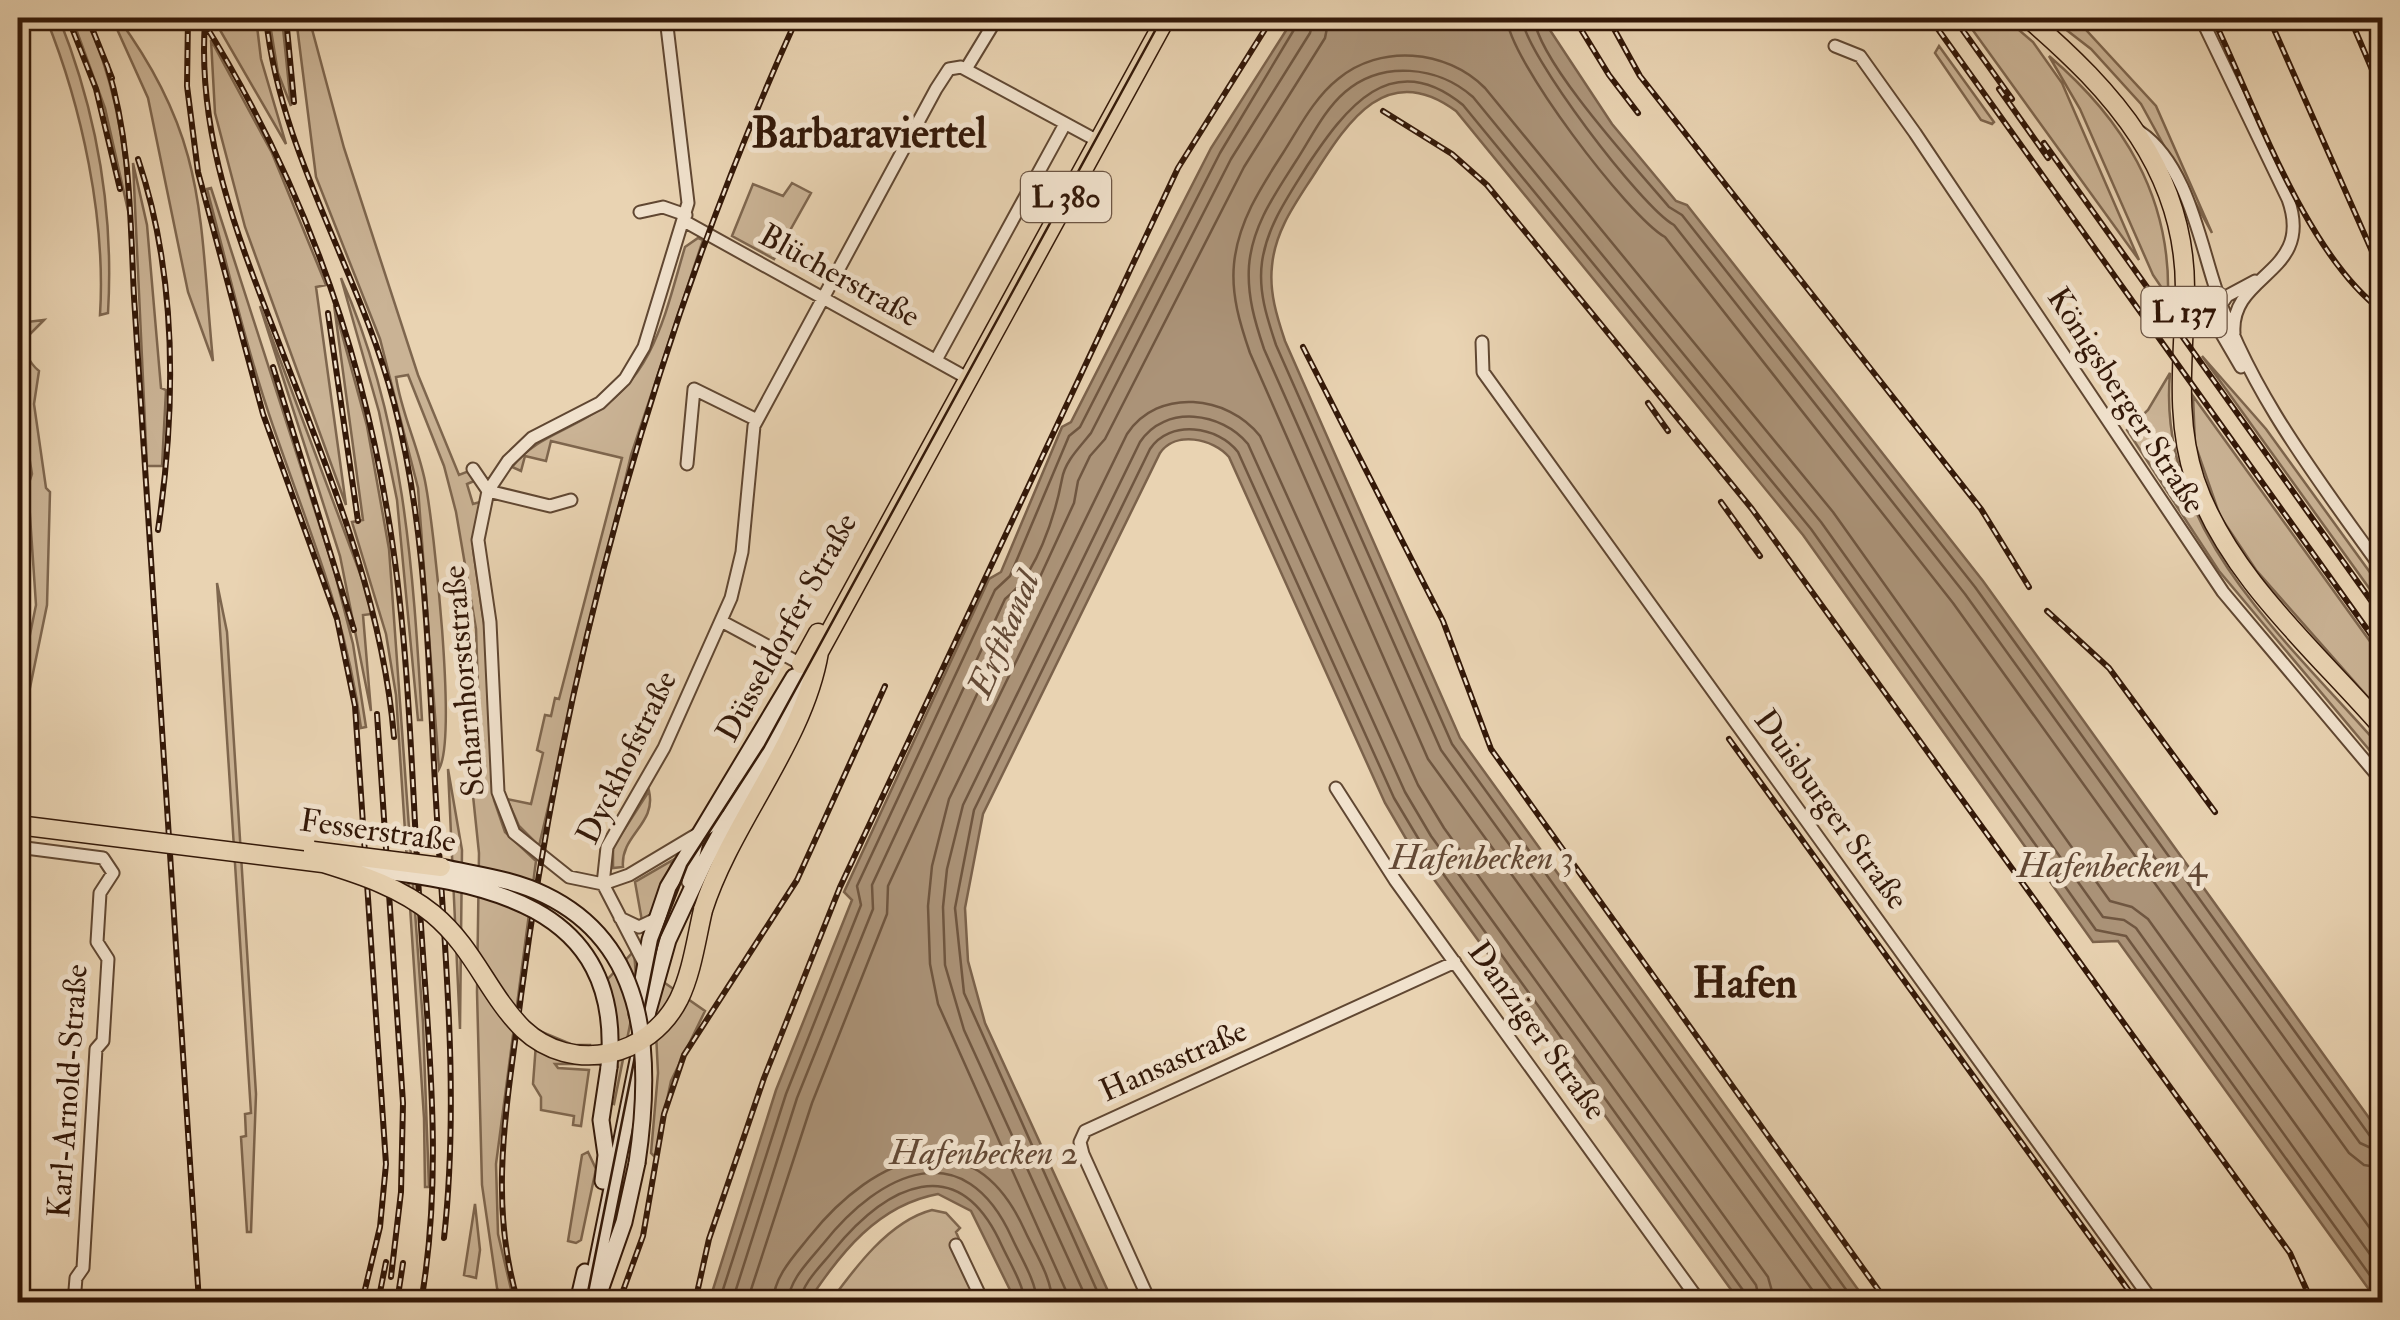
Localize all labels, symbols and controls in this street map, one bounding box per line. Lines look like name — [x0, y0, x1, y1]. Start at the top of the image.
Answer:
district label: Barbaraviertel — [752, 108, 987, 160]
road number: L 380 — [1021, 172, 1111, 222]
street label: Blücherstraße — [752, 215, 927, 336]
street label: Königsberger Straße — [2038, 280, 2214, 521]
road number: L 137 — [2142, 287, 2226, 337]
street label: Düsseldorfer Straße — [708, 506, 866, 749]
water label: Erftkanal — [957, 563, 1051, 706]
street label: Scharnhorststraße — [434, 564, 494, 798]
street label: Dyckhofstraße — [568, 664, 686, 851]
street label: Duisburger Straße — [1745, 702, 1917, 918]
street label: Fesserstraße — [297, 800, 458, 862]
water label: Hafenbecken 3 — [1388, 836, 1574, 880]
water label: Hafenbecken 4 — [2015, 844, 2208, 888]
street label: Danziger Straße — [1459, 933, 1615, 1128]
district label: Hafen — [1693, 958, 1797, 1010]
street label: Karl-Arnold-Straße — [39, 963, 97, 1219]
street label: Hansastraße — [1094, 1011, 1253, 1111]
water label: Hafenbecken 2 — [888, 1131, 1078, 1175]

